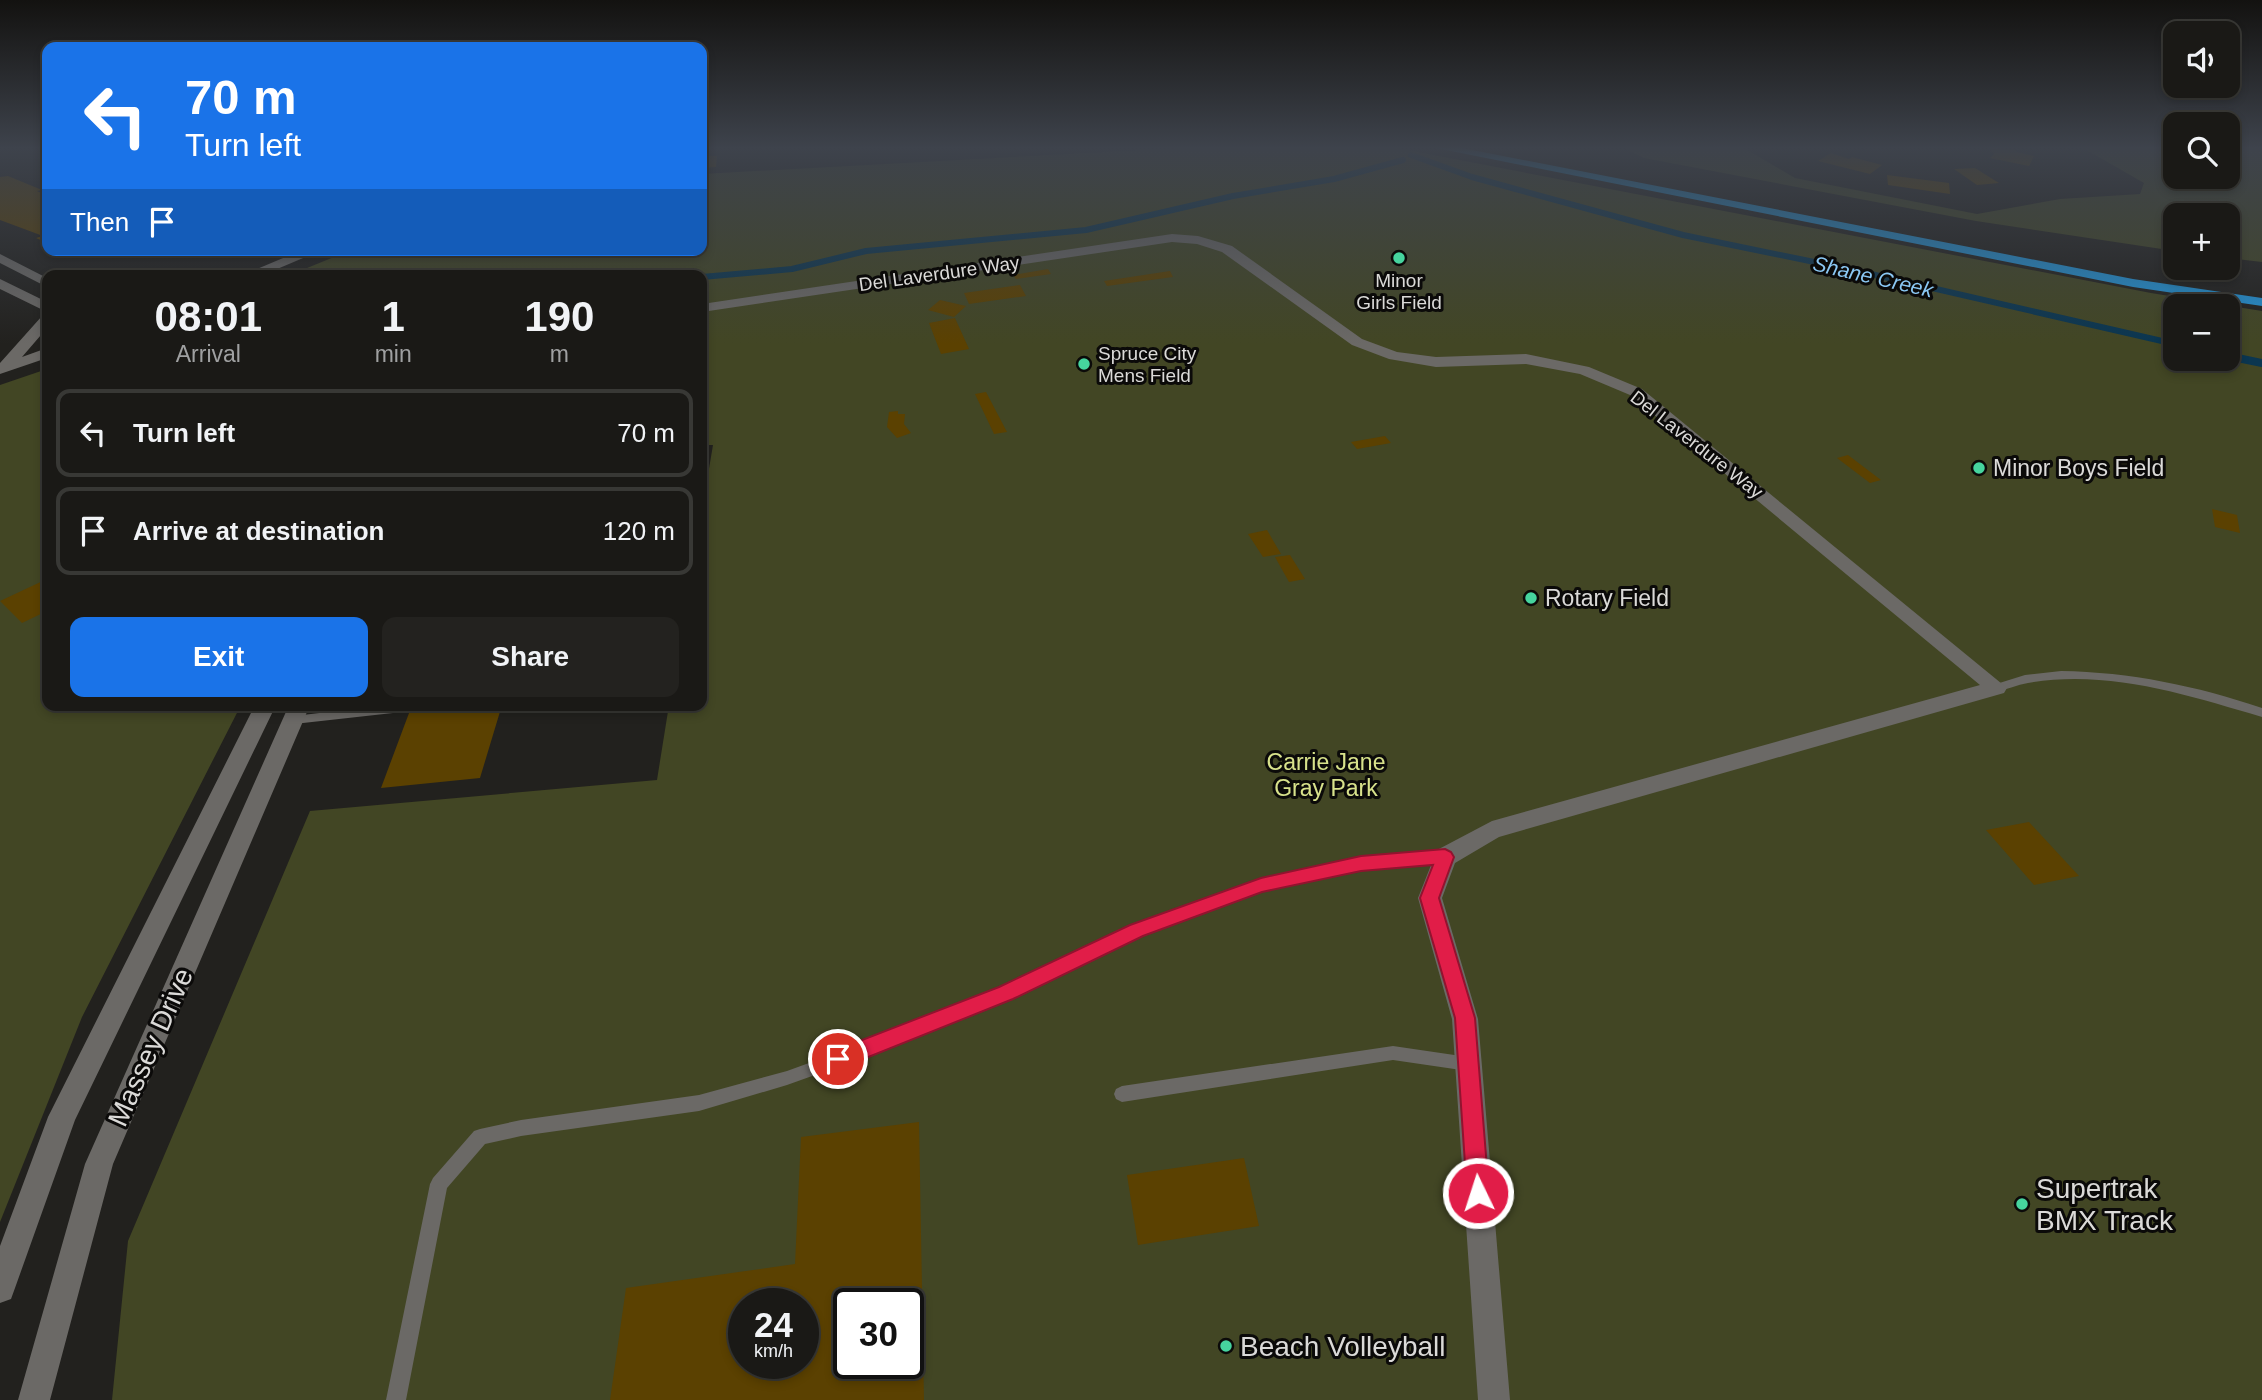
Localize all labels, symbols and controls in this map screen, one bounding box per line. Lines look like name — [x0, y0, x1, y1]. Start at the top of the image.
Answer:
map controls — [2163, 21, 2240, 371]
button: sound — [2163, 21, 2240, 98]
icon: left — [70, 70, 161, 161]
text: 70 m — [185, 70, 297, 124]
button: search — [2163, 112, 2240, 189]
text: Turn left — [185, 127, 301, 163]
icon: arrive — [143, 203, 181, 241]
button: + — [2163, 203, 2240, 280]
text: Then — [70, 207, 129, 237]
marker: Minor Girls Field — [1391, 250, 1407, 266]
street label: Del Laverdure Way — [857, 252, 1021, 295]
water label: Shane Creek — [1811, 252, 1937, 302]
place label: Minor Girls Field — [1356, 270, 1442, 313]
text: 08:01 — [155, 293, 262, 340]
text: 1 — [381, 293, 405, 340]
text: 190 — [524, 293, 594, 340]
button: − — [2163, 294, 2240, 371]
text: Arrival — [176, 341, 241, 367]
text: min — [375, 341, 412, 367]
text: m — [550, 341, 569, 367]
place label: Spruce City Mens Field — [1098, 343, 1197, 386]
marker: Spruce City Mens Field — [1076, 356, 1092, 372]
street label: Del Laverdure Way — [1626, 386, 1767, 503]
icon: left — [74, 414, 112, 452]
text: Turn left — [133, 418, 235, 448]
text: 70 m — [617, 418, 675, 448]
place label: Minor Boys Field — [1993, 455, 2164, 481]
marker: Minor Boys Field — [1971, 460, 1987, 476]
icon: arrive — [74, 512, 112, 550]
text: Arrive at destination — [133, 516, 384, 546]
text: 120 m — [603, 516, 675, 546]
place label: Rotary Field — [1545, 585, 1669, 611]
marker: Rotary Field — [1523, 590, 1539, 606]
button: Exit — [70, 617, 368, 697]
button: Share — [382, 617, 679, 697]
park label: Carrie Jane Gray Park — [1267, 749, 1385, 801]
street label: Massey Drive — [102, 963, 199, 1131]
pin — [808, 1029, 868, 1089]
icon: arrive — [819, 1040, 857, 1078]
position arrow — [1441, 1156, 1515, 1230]
place label: Supertrak BMX Track — [2036, 1173, 2174, 1236]
marker: Supertrak BMX Track — [2014, 1196, 2030, 1212]
speed limit sign: 30 — [833, 1288, 924, 1379]
text: 24 — [754, 1305, 793, 1344]
place label: Beach Volleyball — [1240, 1331, 1445, 1362]
marker: Beach Volleyball — [1218, 1338, 1234, 1354]
text: km/h — [754, 1341, 793, 1361]

